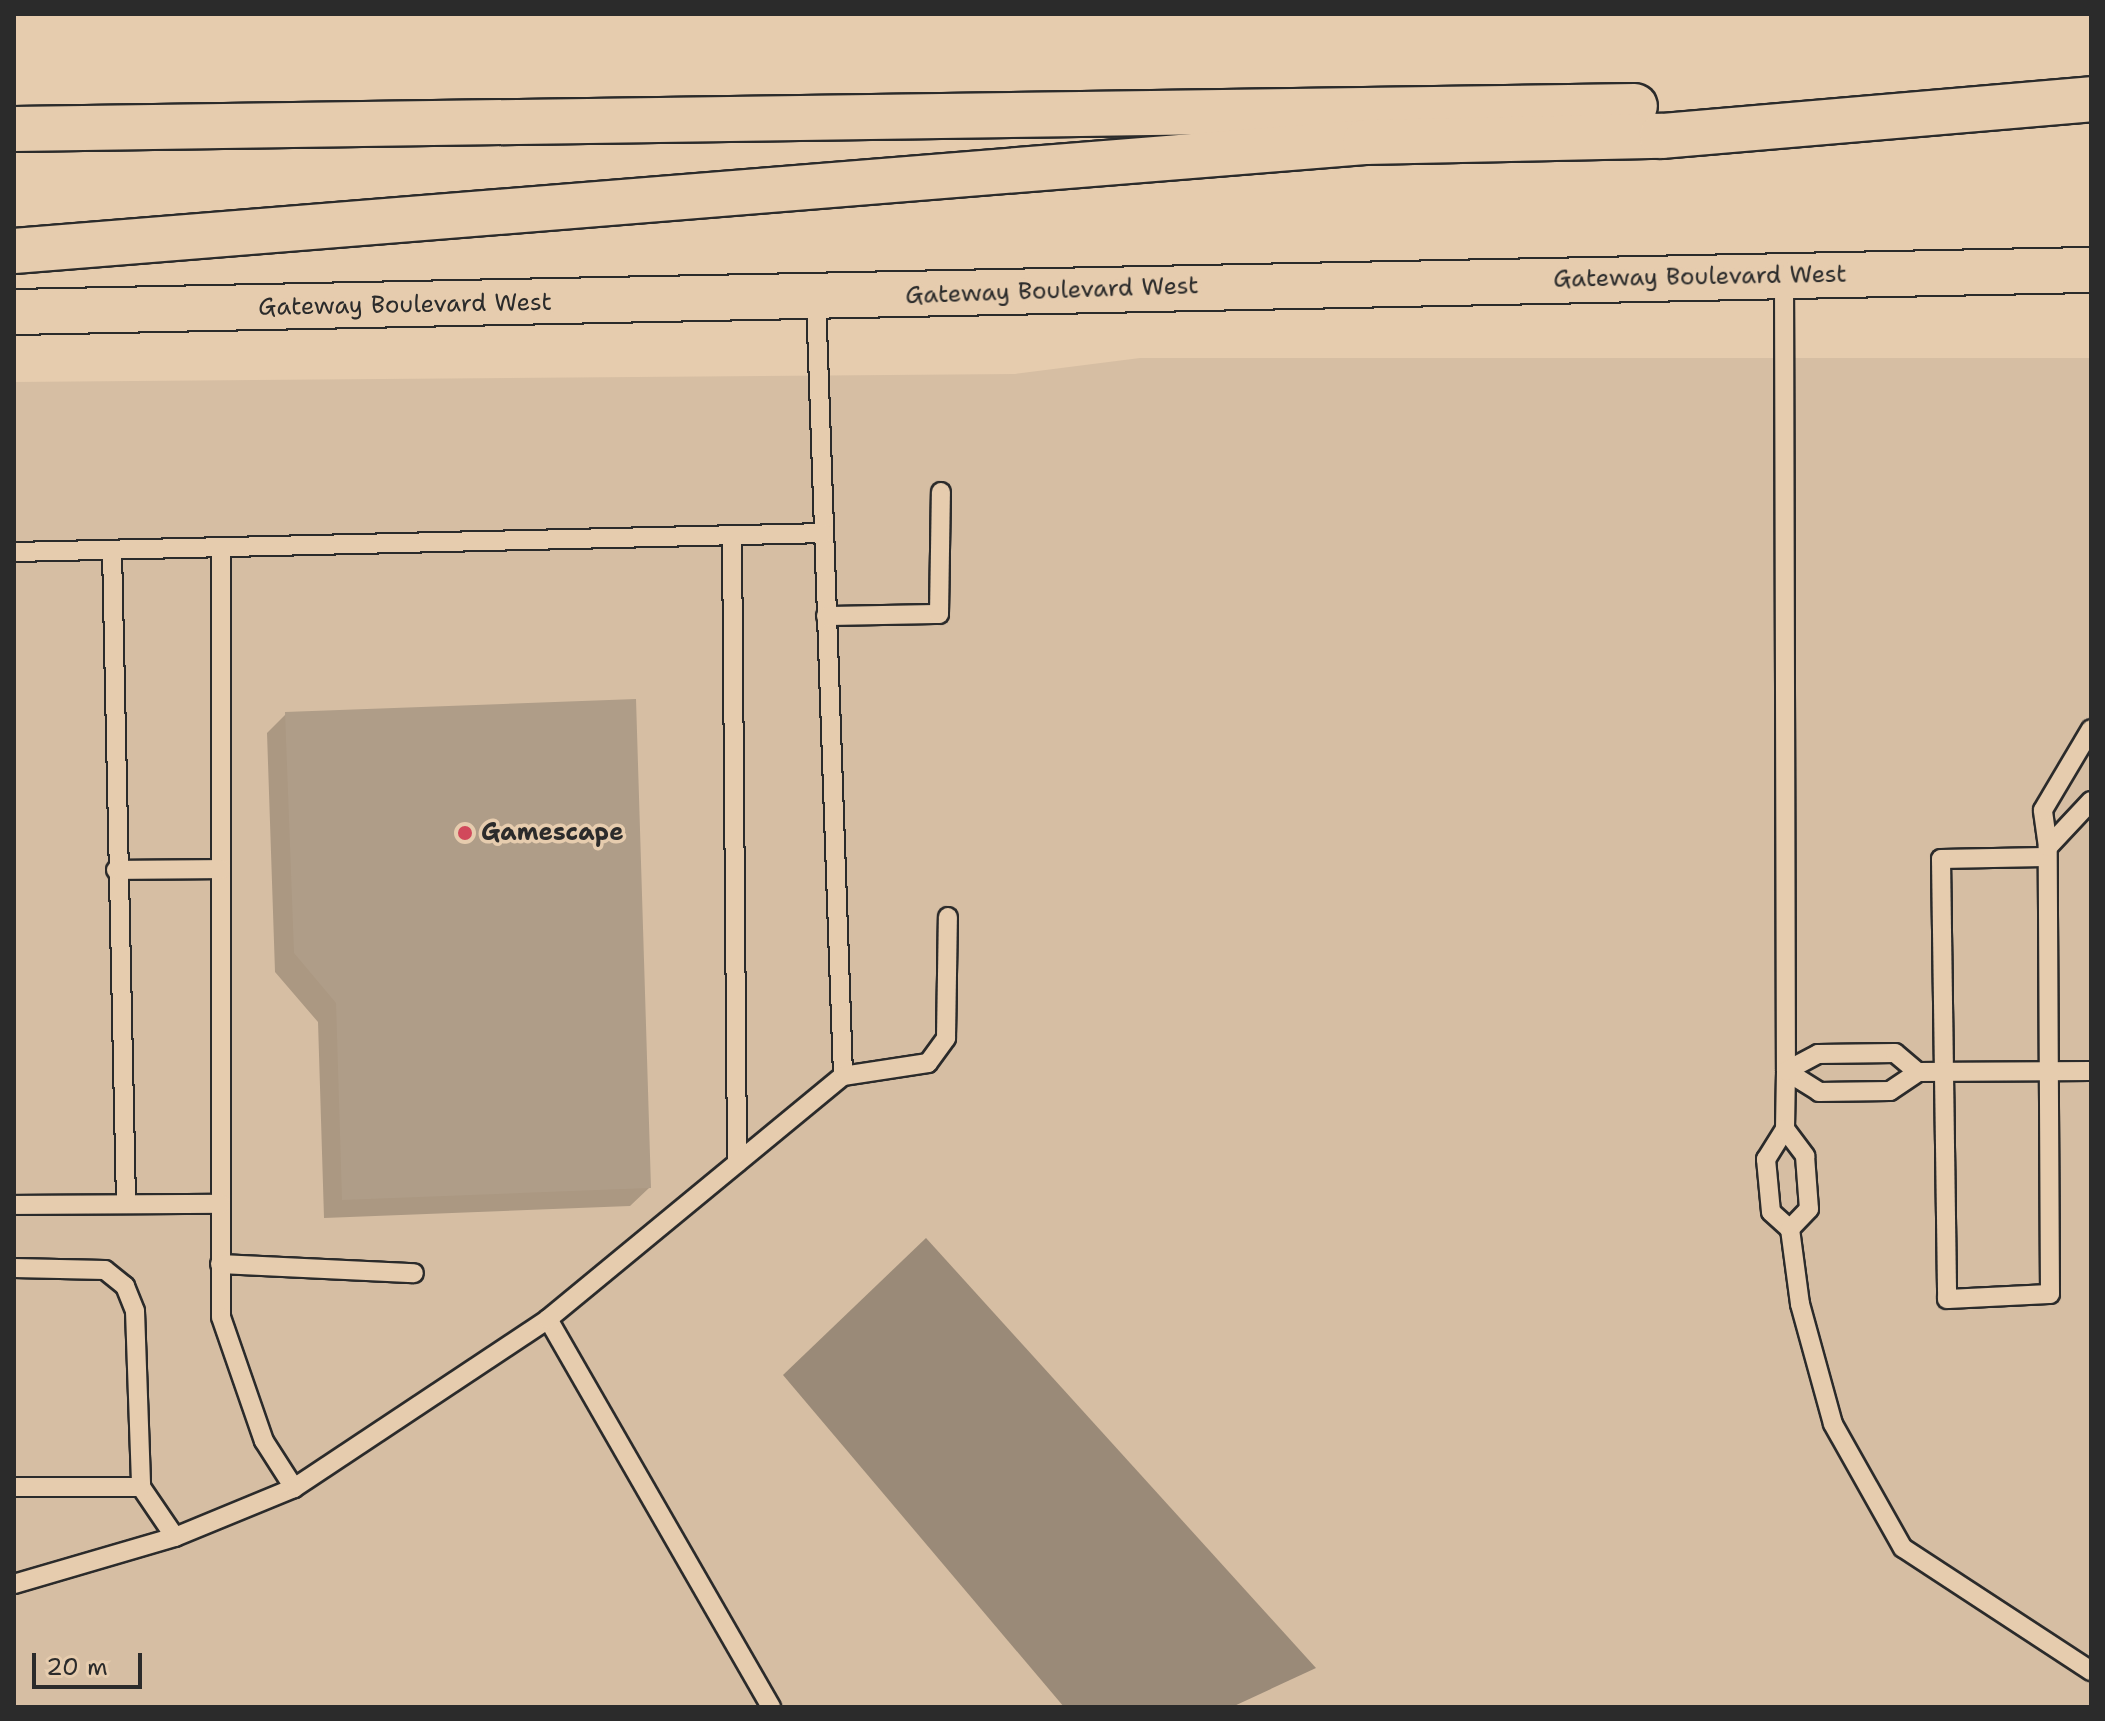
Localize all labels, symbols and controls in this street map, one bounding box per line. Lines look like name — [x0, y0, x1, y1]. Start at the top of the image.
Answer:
street label: Gateway Boulevard West — [1553, 260, 1847, 294]
street label: Gateway Boulevard West — [905, 271, 1199, 311]
street label: Gateway Boulevard West — [258, 288, 552, 322]
place label: Gamescape — [481, 819, 624, 847]
marker: Gamescape — [456, 824, 474, 842]
scale bar — [36, 1637, 146, 1687]
text: 20 m — [46, 1651, 108, 1683]

